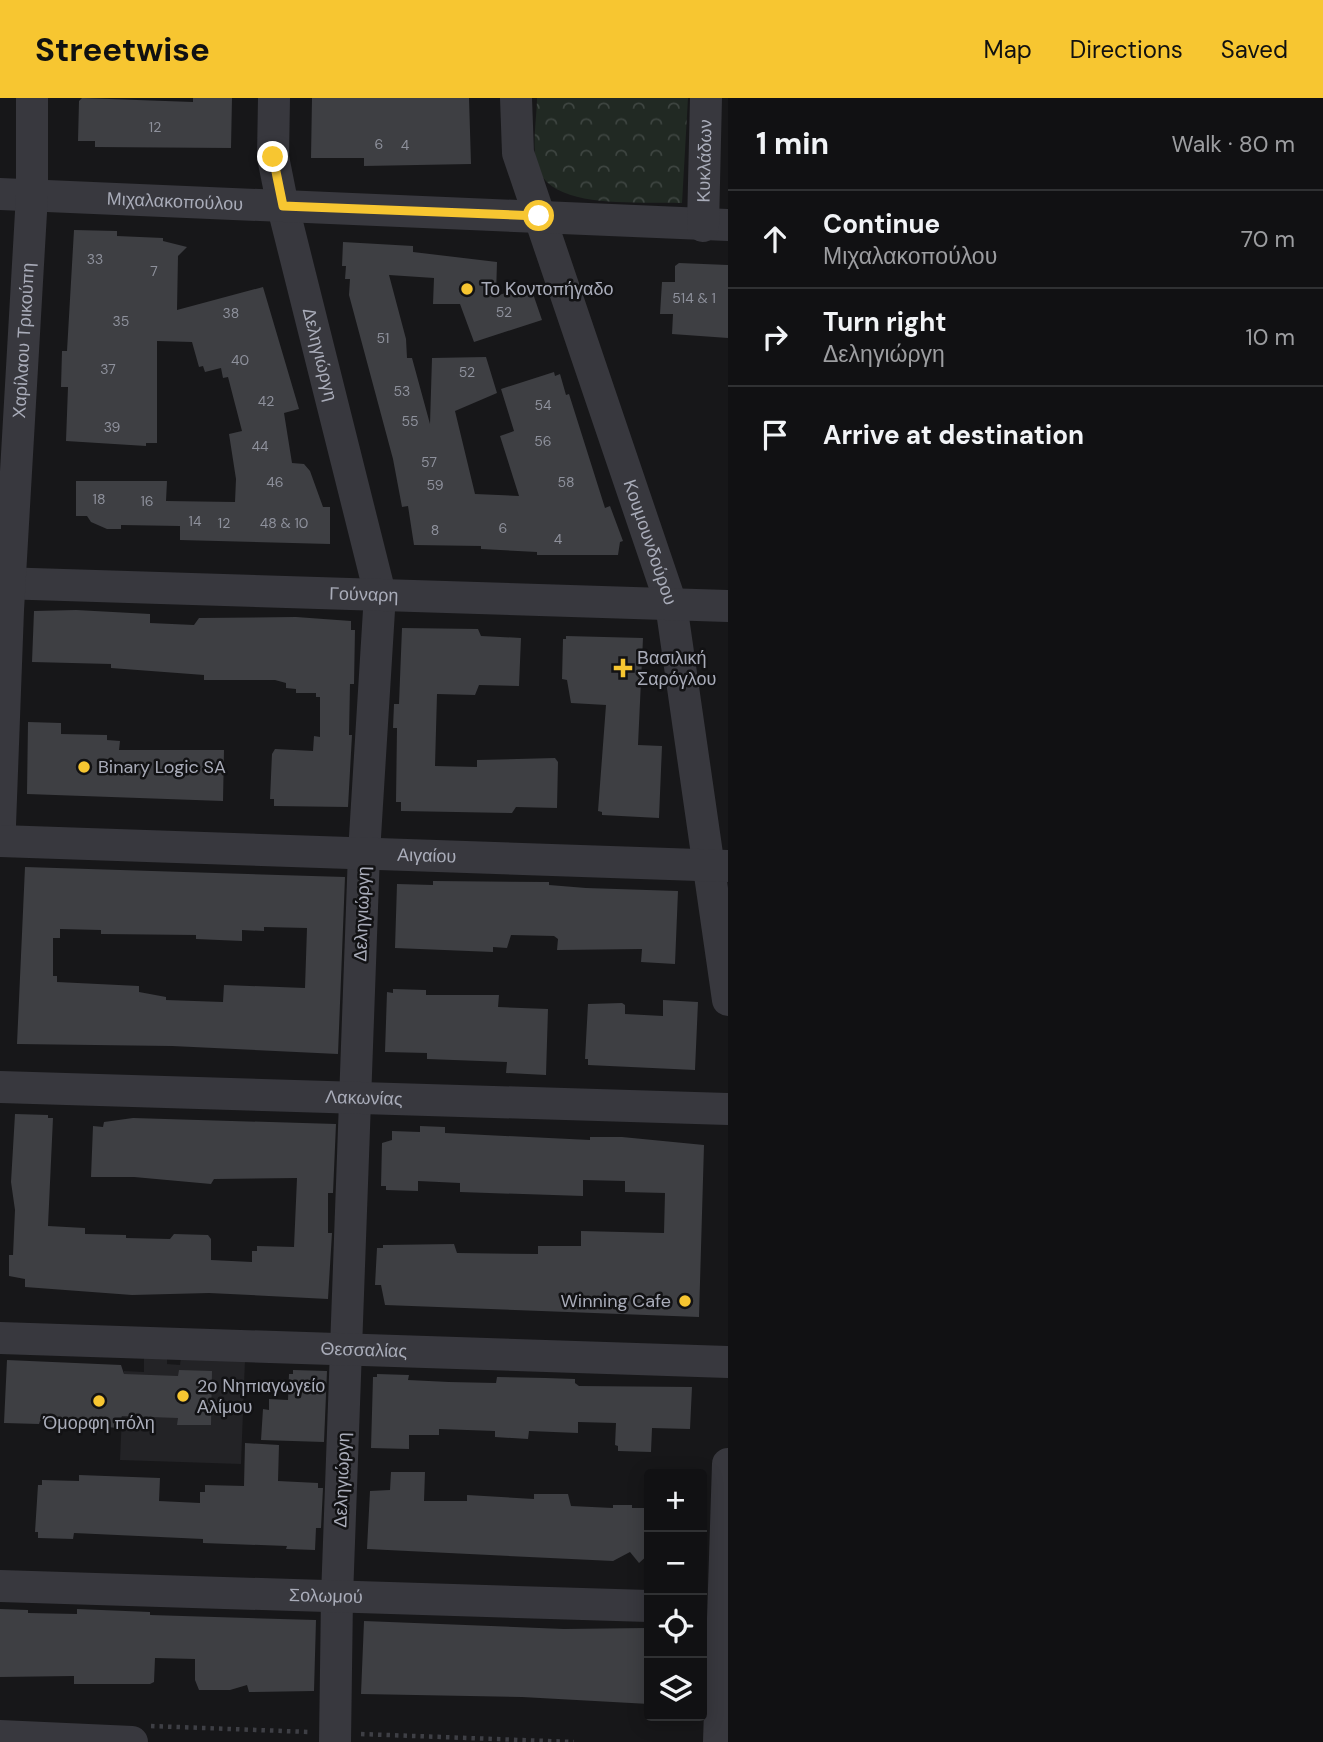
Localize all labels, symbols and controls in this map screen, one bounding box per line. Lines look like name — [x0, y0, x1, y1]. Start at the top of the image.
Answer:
text: Streetwise — [35, 28, 210, 71]
text: Map — [984, 34, 1032, 65]
text: Directions — [1070, 34, 1183, 65]
text: Saved — [1221, 34, 1288, 65]
house number: 12 — [149, 118, 161, 136]
street label: Κυκλάδων — [692, 119, 717, 203]
text: 1 min — [756, 124, 829, 163]
text: Walk · 80 m — [1172, 129, 1295, 159]
house number: 6 — [375, 135, 383, 153]
house number: 4 — [401, 136, 410, 154]
route end — [257, 141, 288, 172]
street label: Μιχαλακοπούλου — [106, 187, 243, 216]
route start — [523, 200, 554, 231]
text: Continue — [823, 207, 940, 241]
icon: ahead — [756, 220, 794, 258]
text: 70 m — [1241, 224, 1295, 254]
text: Μιχαλακοπούλου — [823, 241, 997, 271]
house number: 33 — [87, 250, 103, 268]
street label: Χαρίλαου Τρικούπη — [7, 262, 40, 419]
house number: 7 — [150, 262, 158, 280]
place label: Το Κοντοπήγαδο — [481, 277, 614, 301]
marker: Το Κοντοπήγαδο — [459, 281, 475, 297]
house number: 514 & 1 — [672, 289, 716, 307]
house number: 52 — [496, 303, 512, 321]
house number: 38 — [223, 304, 239, 322]
street label: Δεληγιώργη — [297, 305, 343, 404]
text: Turn right — [823, 305, 947, 339]
house number: 35 — [113, 312, 129, 330]
icon: right — [756, 318, 794, 356]
text: 10 m — [1245, 322, 1295, 352]
house number: 51 — [377, 329, 389, 347]
text: Δεληγιώργη — [823, 339, 945, 369]
house number: 40 — [231, 351, 249, 369]
house number: 37 — [100, 360, 116, 378]
house number: 52 — [459, 363, 475, 381]
house number: 53 — [394, 382, 410, 400]
house number: 42 — [258, 392, 274, 410]
house number: 54 — [534, 396, 552, 414]
house number: 55 — [401, 412, 419, 430]
icon: arrive — [756, 416, 794, 454]
house number: 39 — [104, 418, 121, 436]
text: Arrive at destination — [823, 418, 1084, 452]
house number: 56 — [534, 432, 552, 450]
house number: 44 — [252, 437, 269, 455]
house number: 57 — [421, 453, 437, 471]
house number: 46 — [266, 473, 284, 491]
house number: 58 — [557, 473, 575, 491]
house number: 59 — [427, 476, 444, 494]
street label: Κουμουνδούρου — [618, 476, 682, 608]
house number: 18 — [93, 490, 105, 508]
house number: 16 — [140, 492, 154, 510]
house number: 14 — [189, 512, 202, 530]
house number: 12 — [218, 514, 230, 532]
house number: 48 & 10 — [260, 514, 308, 532]
house number: 6 — [499, 519, 507, 537]
house number: 8 — [431, 521, 439, 539]
house number: 4 — [554, 530, 563, 548]
street label: Γούναρη — [329, 581, 399, 608]
place label: Βασιλική Σαρόγλου — [637, 646, 716, 691]
marker: Βασιλική Σαρόγλου — [615, 660, 631, 676]
place label: Binary Logic SA — [98, 755, 226, 779]
marker: Binary Logic SA — [76, 759, 92, 775]
street label: Αιγαίου — [397, 843, 457, 869]
street label: Δεληγιώργη — [348, 866, 376, 962]
street label: Λακωνίας — [325, 1085, 403, 1111]
place label: Winning Cafe — [560, 1289, 671, 1313]
marker: Winning Cafe — [677, 1293, 693, 1309]
street label: Θεσσαλίας — [320, 1337, 408, 1363]
place label: 2ο Νηπιαγωγείο Αλίμου — [197, 1374, 325, 1419]
marker: 2ο Νηπιαγωγείο Αλίμου — [175, 1388, 191, 1404]
marker: Όμορφη πόλη — [91, 1393, 107, 1409]
place label: Όμορφη πόλη — [42, 1411, 155, 1435]
street label: Δεληγιώργη — [328, 1432, 356, 1528]
map controls — [644, 1469, 707, 1721]
button: + — [644, 1469, 707, 1532]
button: − — [644, 1532, 707, 1595]
street label: Σολωμού — [289, 1583, 363, 1609]
button: locate — [644, 1595, 707, 1658]
button: layers — [644, 1658, 707, 1721]

